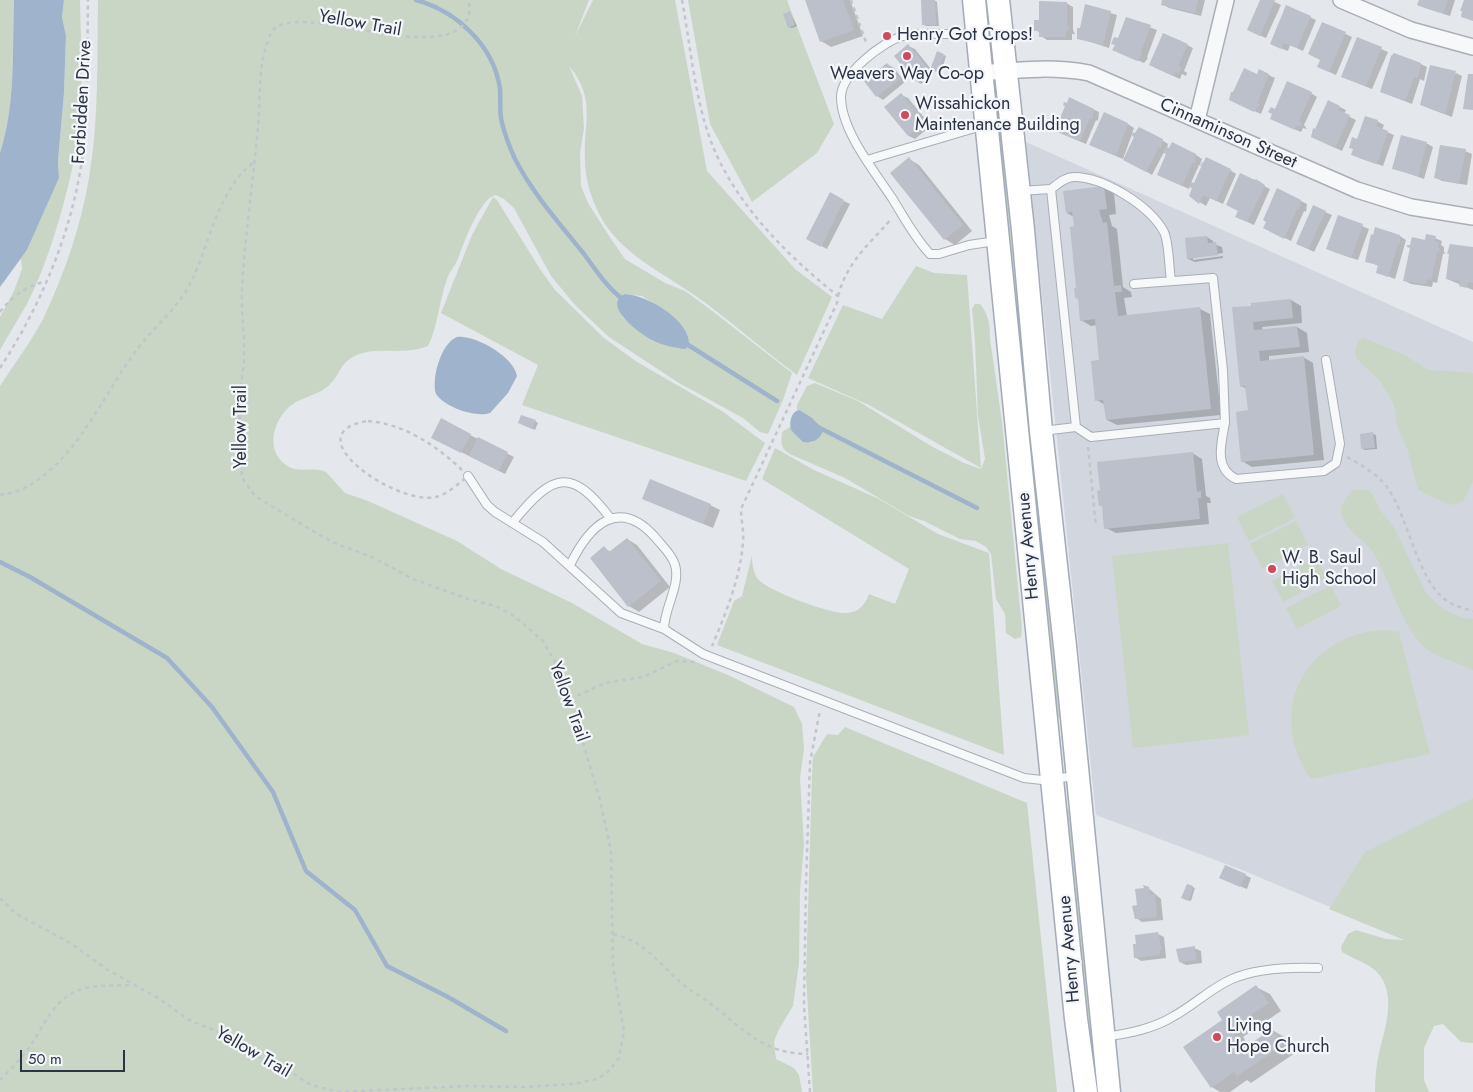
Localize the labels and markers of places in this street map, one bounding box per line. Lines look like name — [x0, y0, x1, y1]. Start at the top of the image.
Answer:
place label: Henry Got Crops! — [897, 25, 1033, 47]
marker: Henry Got Crops! — [881, 30, 893, 42]
marker: Weavers Way Co-op — [901, 50, 913, 62]
place label: Weavers Way Co-op — [830, 64, 984, 86]
place label: Wissahickon Maintenance Building — [915, 94, 1080, 136]
marker: Wissahickon Maintenance Building — [899, 109, 911, 121]
place label: W. B. Saul High School — [1282, 548, 1376, 590]
marker: W. B. Saul High School — [1266, 563, 1278, 575]
place label: Living Hope Church — [1227, 1016, 1330, 1058]
marker: Living Hope Church — [1211, 1031, 1223, 1043]

